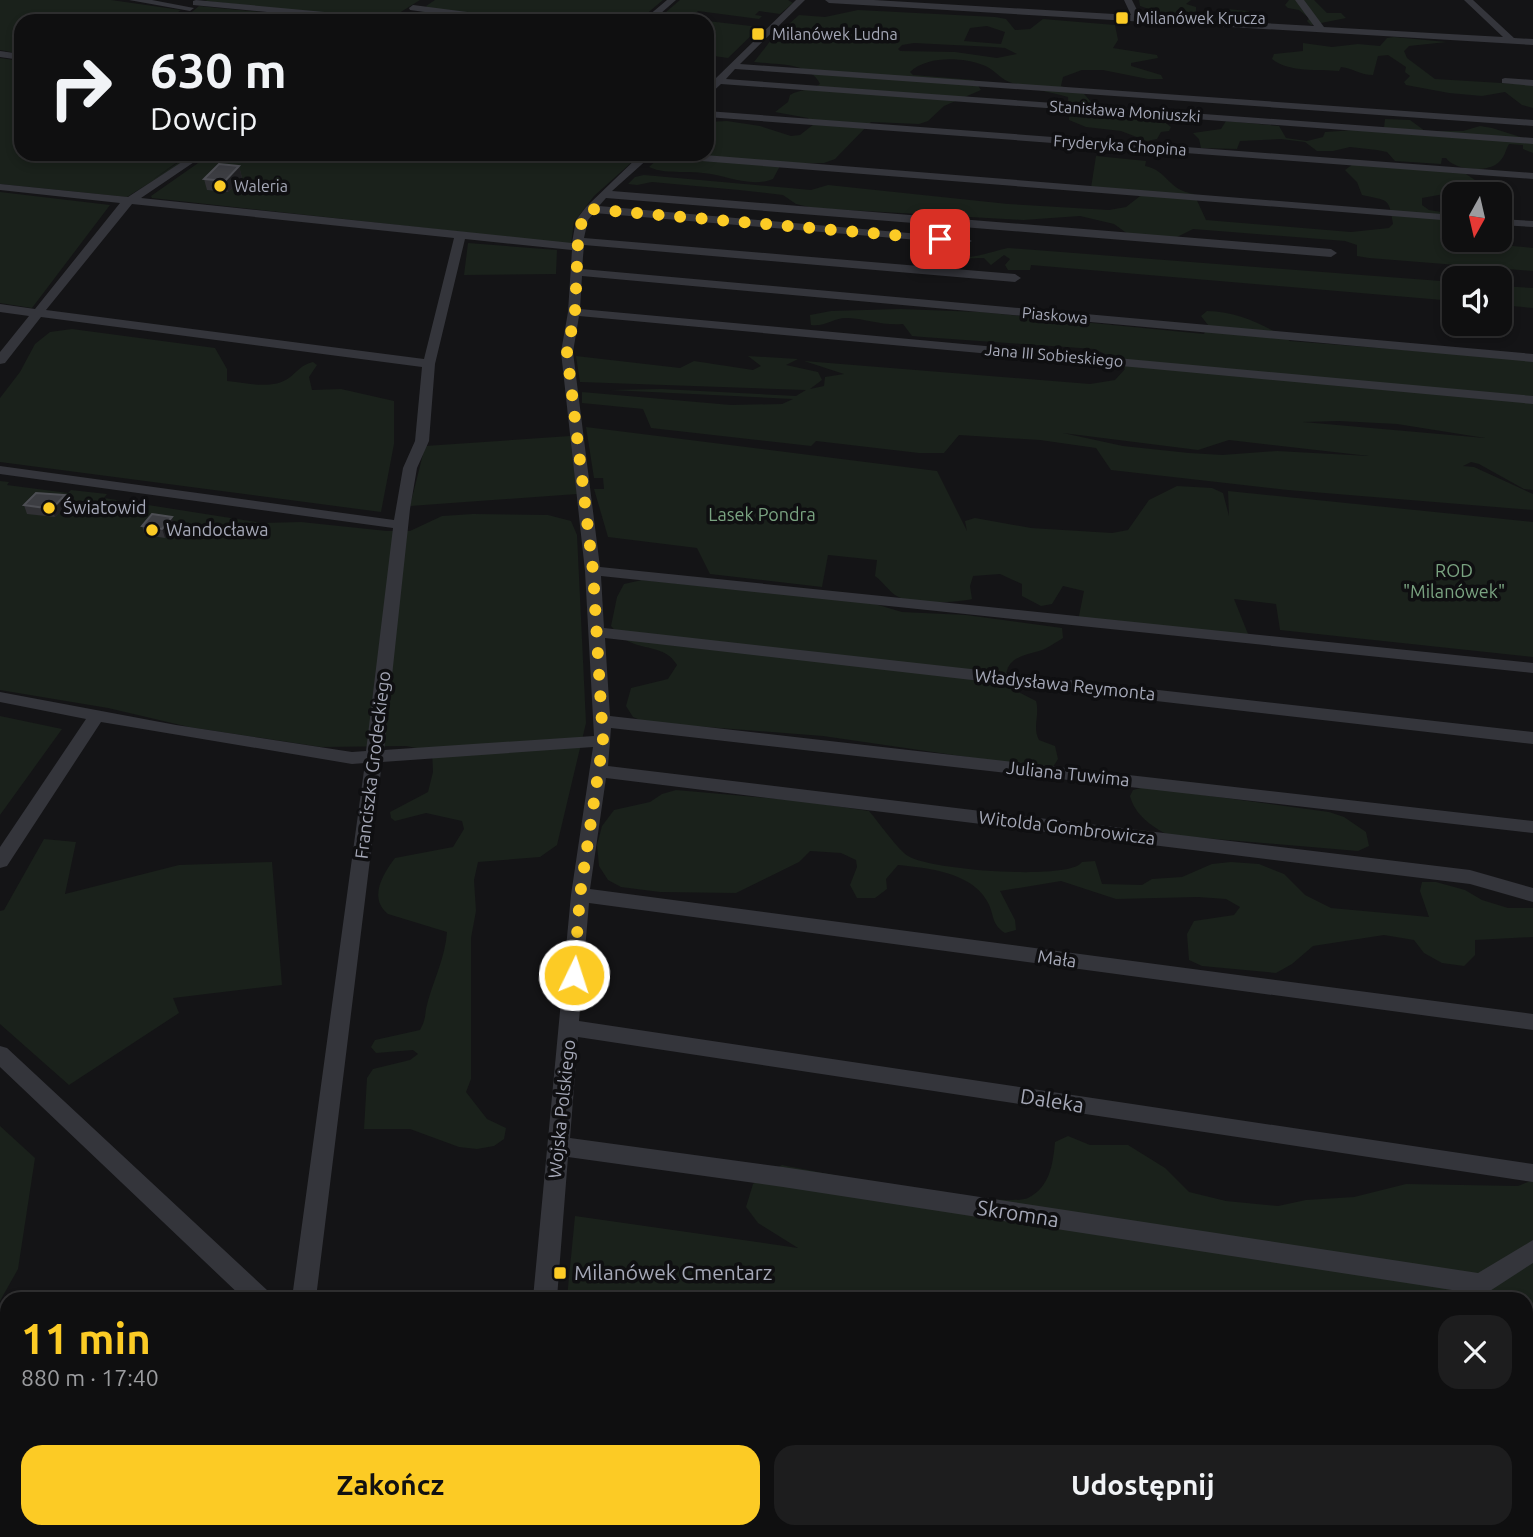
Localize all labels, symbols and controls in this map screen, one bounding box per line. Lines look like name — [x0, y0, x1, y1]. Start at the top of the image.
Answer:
place label: Milanówek Krucza — [1136, 9, 1266, 27]
marker: Milanówek Krucza — [1114, 10, 1130, 26]
place label: Milanówek Ludna — [772, 25, 898, 43]
marker: Milanówek Ludna — [750, 26, 766, 42]
icon: right — [35, 42, 126, 133]
text: 630 m — [150, 42, 287, 97]
street label: Stanisława Moniuszki — [1049, 97, 1201, 125]
text: Dowcip — [150, 100, 257, 136]
street label: Fryderyka Chopina — [1053, 131, 1187, 159]
place label: Waleria — [234, 177, 288, 195]
marker: Waleria — [212, 178, 228, 194]
north arrow — [1442, 182, 1512, 252]
map controls — [1442, 182, 1512, 336]
pin — [910, 209, 970, 269]
icon: arrive — [921, 220, 959, 258]
button: sound — [1442, 266, 1512, 336]
street label: Piaskowa — [1021, 303, 1089, 327]
street label: Jana III Sobieskiego — [984, 340, 1124, 370]
place label: Światowid — [63, 496, 146, 517]
marker: Światowid — [41, 500, 57, 516]
park label: Lasek Pondra — [708, 504, 816, 524]
place label: Wandocława — [166, 519, 269, 539]
marker: Wandocława — [144, 522, 160, 538]
park label: ROD "Milanówek" — [1403, 560, 1505, 601]
street label: Władysława Reymonta — [974, 665, 1156, 703]
street label: Franciszka Grodeckiego — [351, 670, 393, 860]
street label: Juliana Tuwima — [1005, 757, 1131, 789]
street label: Witolda Gombrowicza — [978, 806, 1156, 848]
position arrow — [537, 938, 611, 1012]
street label: Mała — [1036, 945, 1078, 971]
street label: Wojska Polskiego — [544, 1039, 578, 1179]
street label: Daleka — [1019, 1083, 1086, 1117]
street label: Skromna — [975, 1195, 1061, 1231]
place label: Milanówek Cmentarz — [574, 1260, 772, 1284]
marker: Milanówek Cmentarz — [552, 1265, 568, 1281]
text: 11 min — [21, 1315, 151, 1362]
button: close — [1438, 1315, 1512, 1389]
text: 880 m · 17:40 — [21, 1365, 159, 1390]
button: Zakończ — [21, 1445, 760, 1525]
button: Udostępnij — [774, 1445, 1512, 1525]

